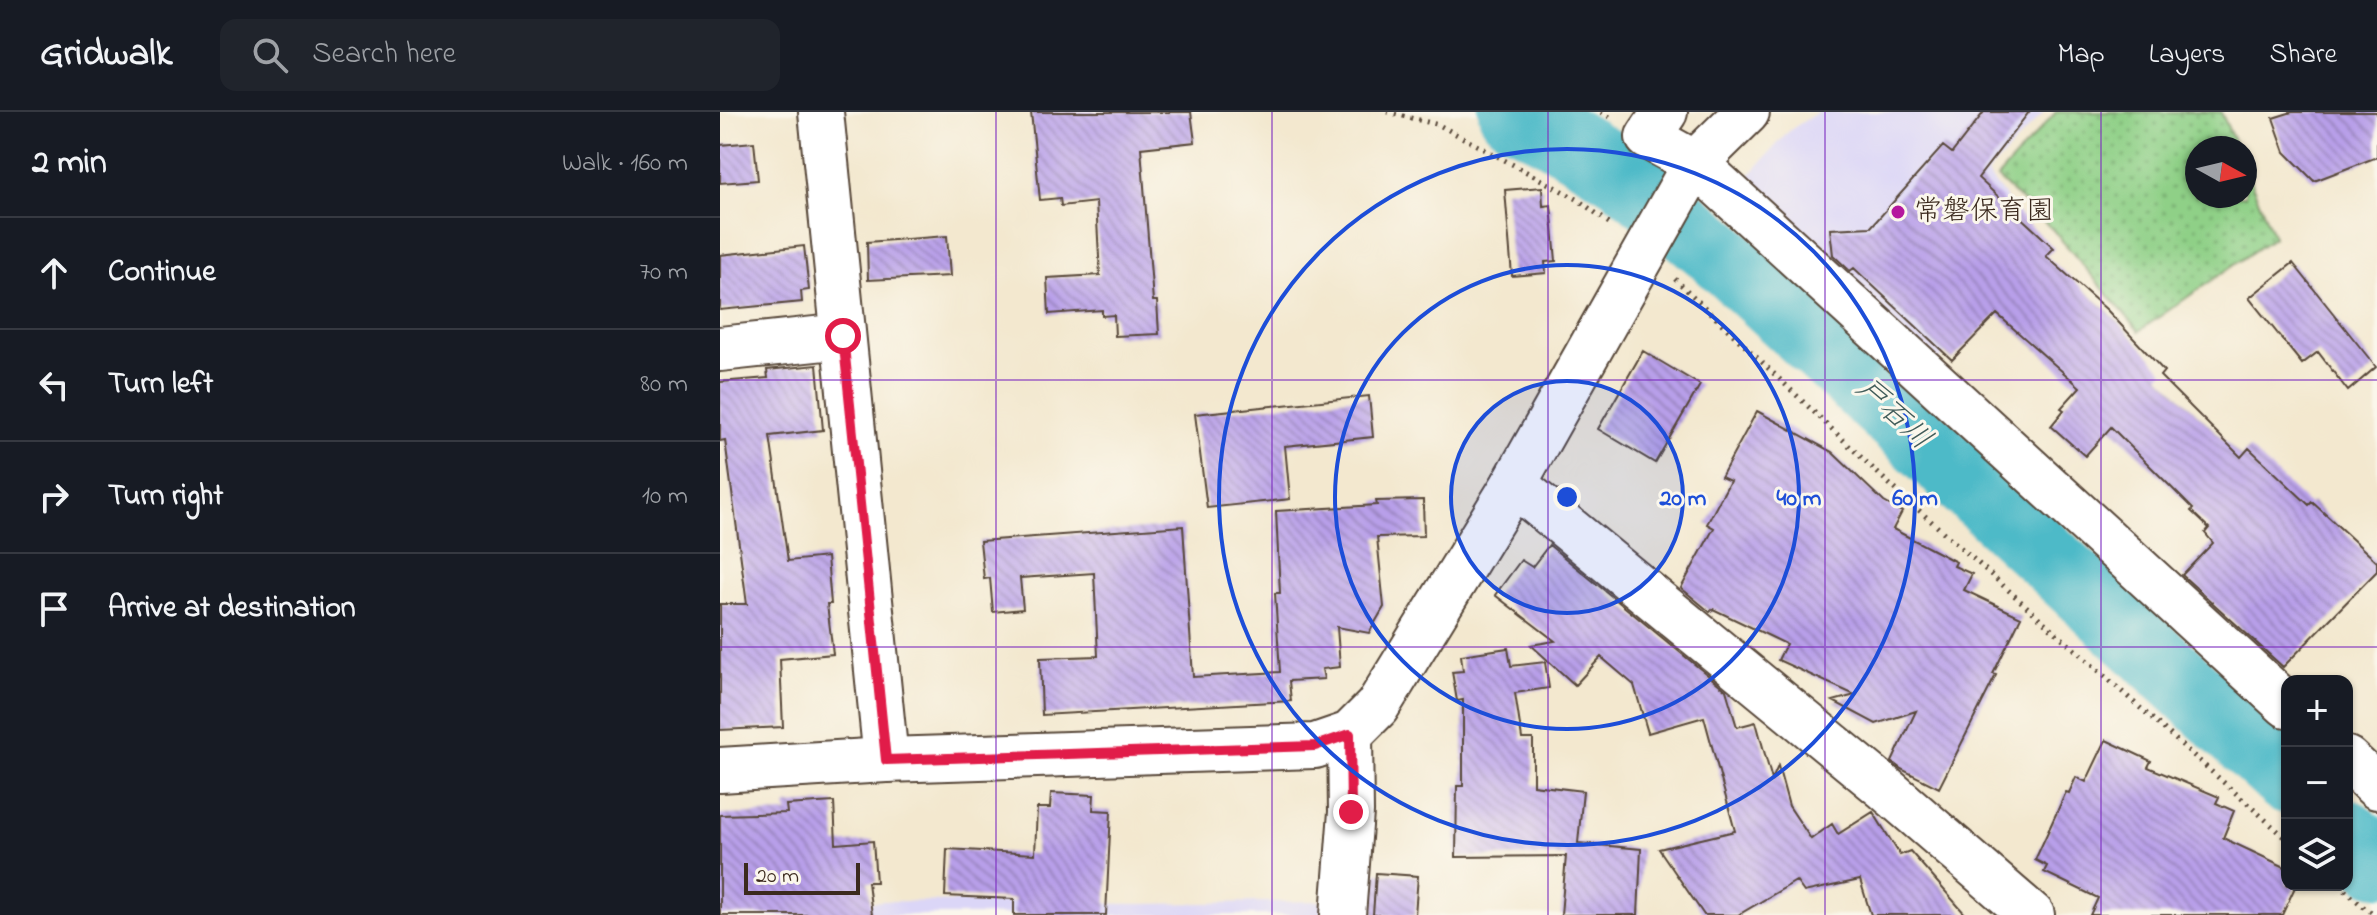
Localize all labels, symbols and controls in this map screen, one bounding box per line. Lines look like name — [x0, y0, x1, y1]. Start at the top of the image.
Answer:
search box — [220, 19, 780, 91]
text: Gridwalk — [40, 27, 172, 83]
icon: search — [248, 33, 292, 77]
text: Search here — [312, 33, 456, 77]
text: Map — [2057, 35, 2105, 76]
text: Layers — [2149, 35, 2225, 76]
text: Share — [2269, 35, 2337, 76]
north arrow — [2185, 136, 2257, 208]
text: 2 min — [32, 139, 107, 189]
text: Walk · 160 m — [562, 145, 688, 183]
place label: 常磐保育園 — [1914, 192, 2054, 233]
marker: 常磐保育園 — [1889, 203, 1907, 221]
icon: ahead — [32, 251, 76, 295]
text: Continue — [108, 251, 216, 295]
text: 70 m — [639, 254, 688, 292]
route start — [825, 318, 861, 354]
icon: left — [32, 363, 76, 407]
text: Turn left — [108, 363, 213, 407]
text: 80 m — [640, 366, 688, 404]
water label: 戸石川 — [1845, 368, 1941, 462]
icon: right — [32, 475, 76, 519]
text: Turn right — [108, 475, 223, 519]
text: 10 m — [642, 478, 688, 516]
text: 20 m — [1659, 482, 1707, 517]
text: 40 m — [1777, 482, 1822, 517]
text: 60 m — [1892, 482, 1938, 517]
centre of rings — [1553, 483, 1581, 511]
icon: arrive — [32, 587, 76, 631]
text: Arrive at destination — [108, 587, 356, 631]
map controls — [2281, 675, 2353, 891]
button: + — [2281, 675, 2353, 747]
button: − — [2281, 747, 2353, 819]
route end — [1333, 794, 1369, 830]
button: layers — [2281, 819, 2353, 891]
scale bar — [744, 859, 860, 895]
text: 20 m — [756, 861, 799, 893]

